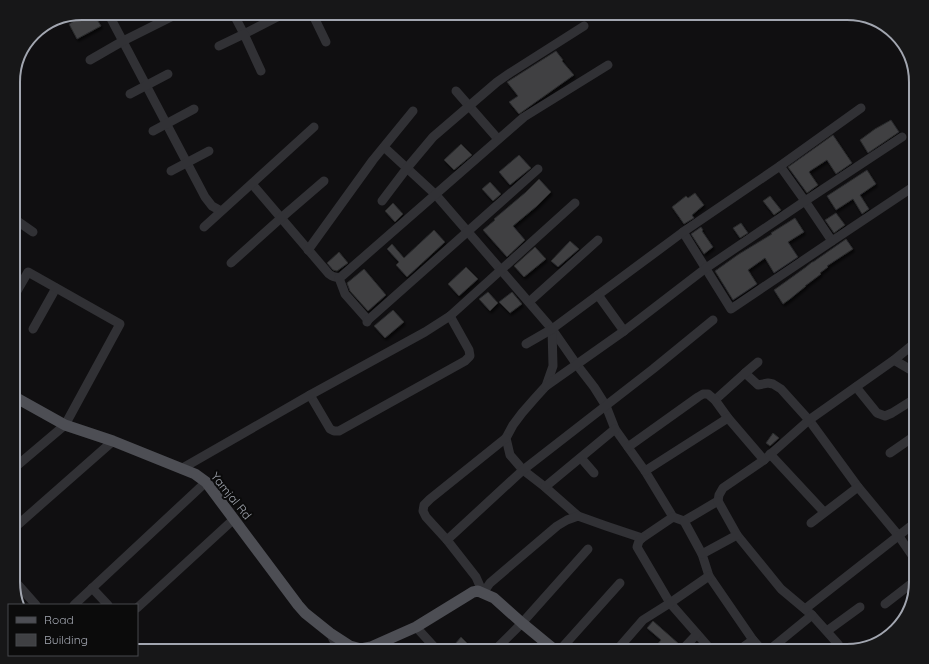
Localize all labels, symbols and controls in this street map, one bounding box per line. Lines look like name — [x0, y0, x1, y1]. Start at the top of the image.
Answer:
street label: Yamjal Rd — [208, 469, 255, 522]
legend — [8, 604, 138, 656]
text: Road — [44, 612, 74, 627]
text: Building — [44, 632, 88, 647]

